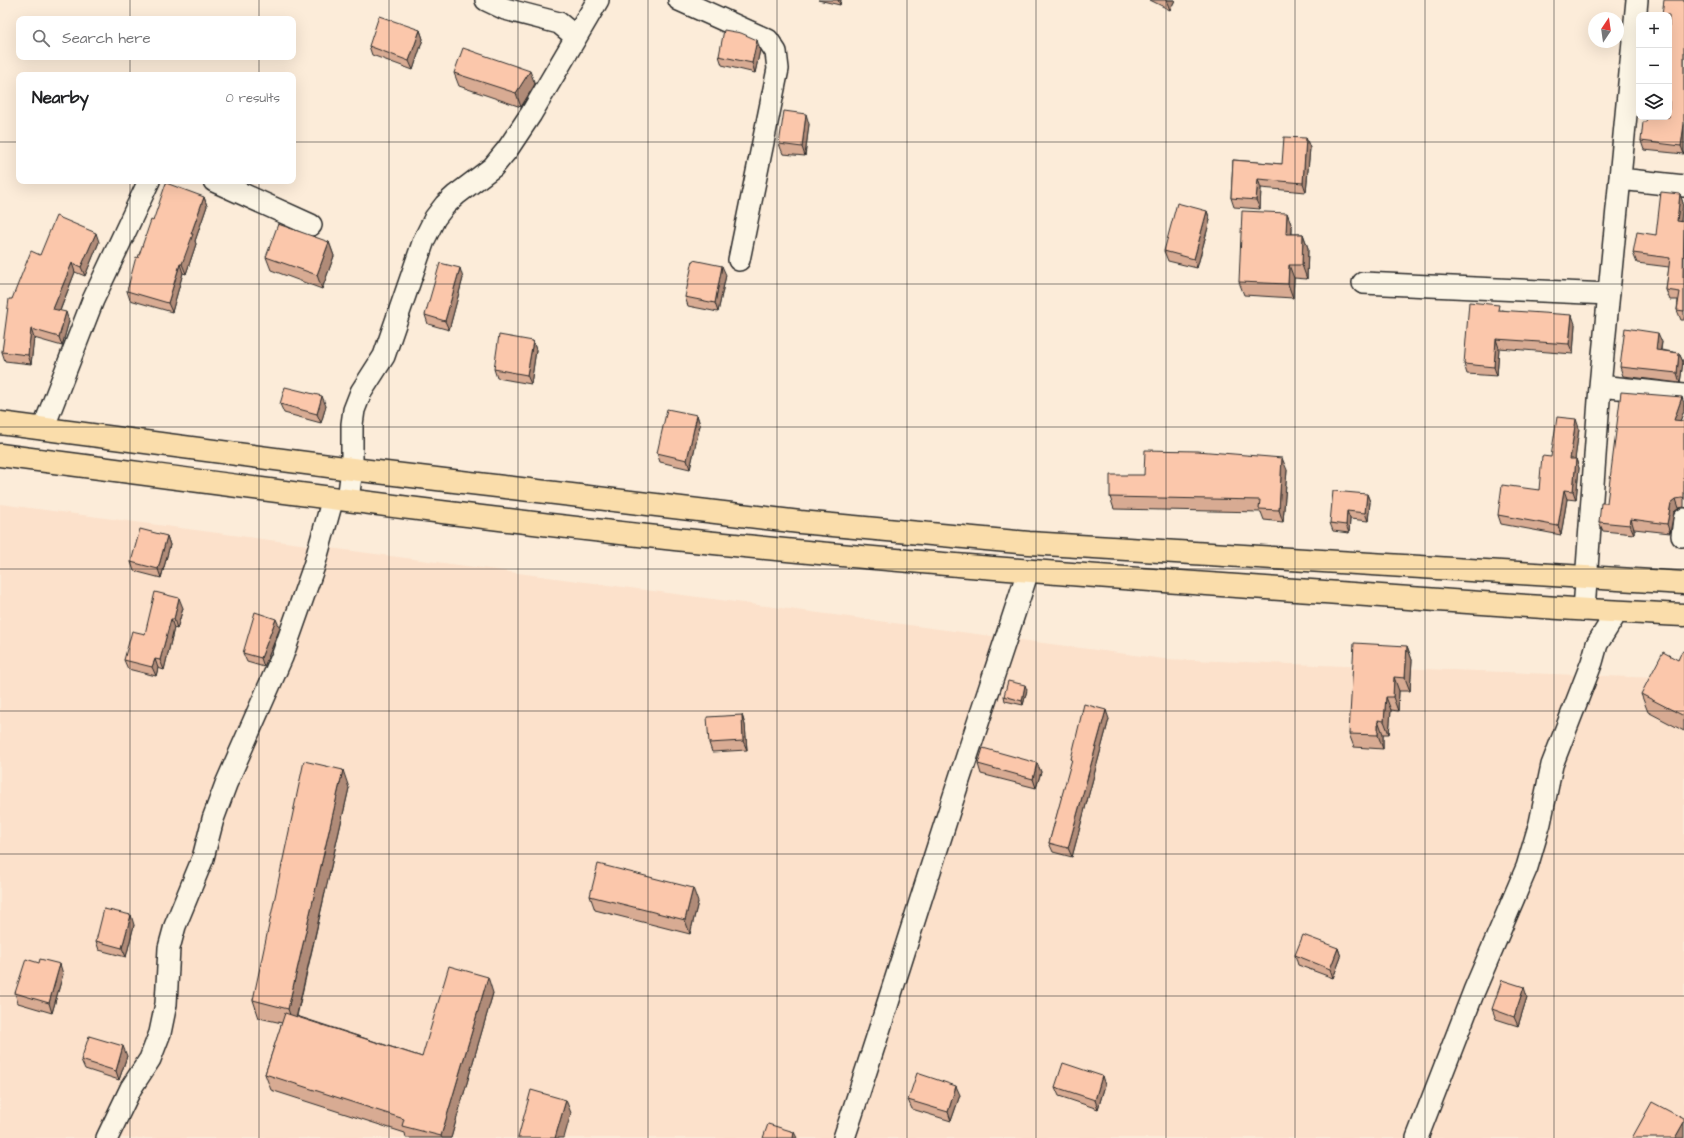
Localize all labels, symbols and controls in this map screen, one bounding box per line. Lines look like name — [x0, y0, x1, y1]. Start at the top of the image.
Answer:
north arrow — [1588, 12, 1624, 48]
map controls — [1636, 12, 1672, 120]
button: + — [1636, 12, 1672, 48]
search box — [16, 16, 296, 60]
icon: search — [30, 27, 52, 49]
text: Search here — [62, 28, 151, 49]
button: − — [1636, 48, 1672, 84]
button: layers — [1636, 84, 1672, 120]
text: Nearby — [32, 86, 89, 110]
text: 0 results — [225, 89, 280, 107]

